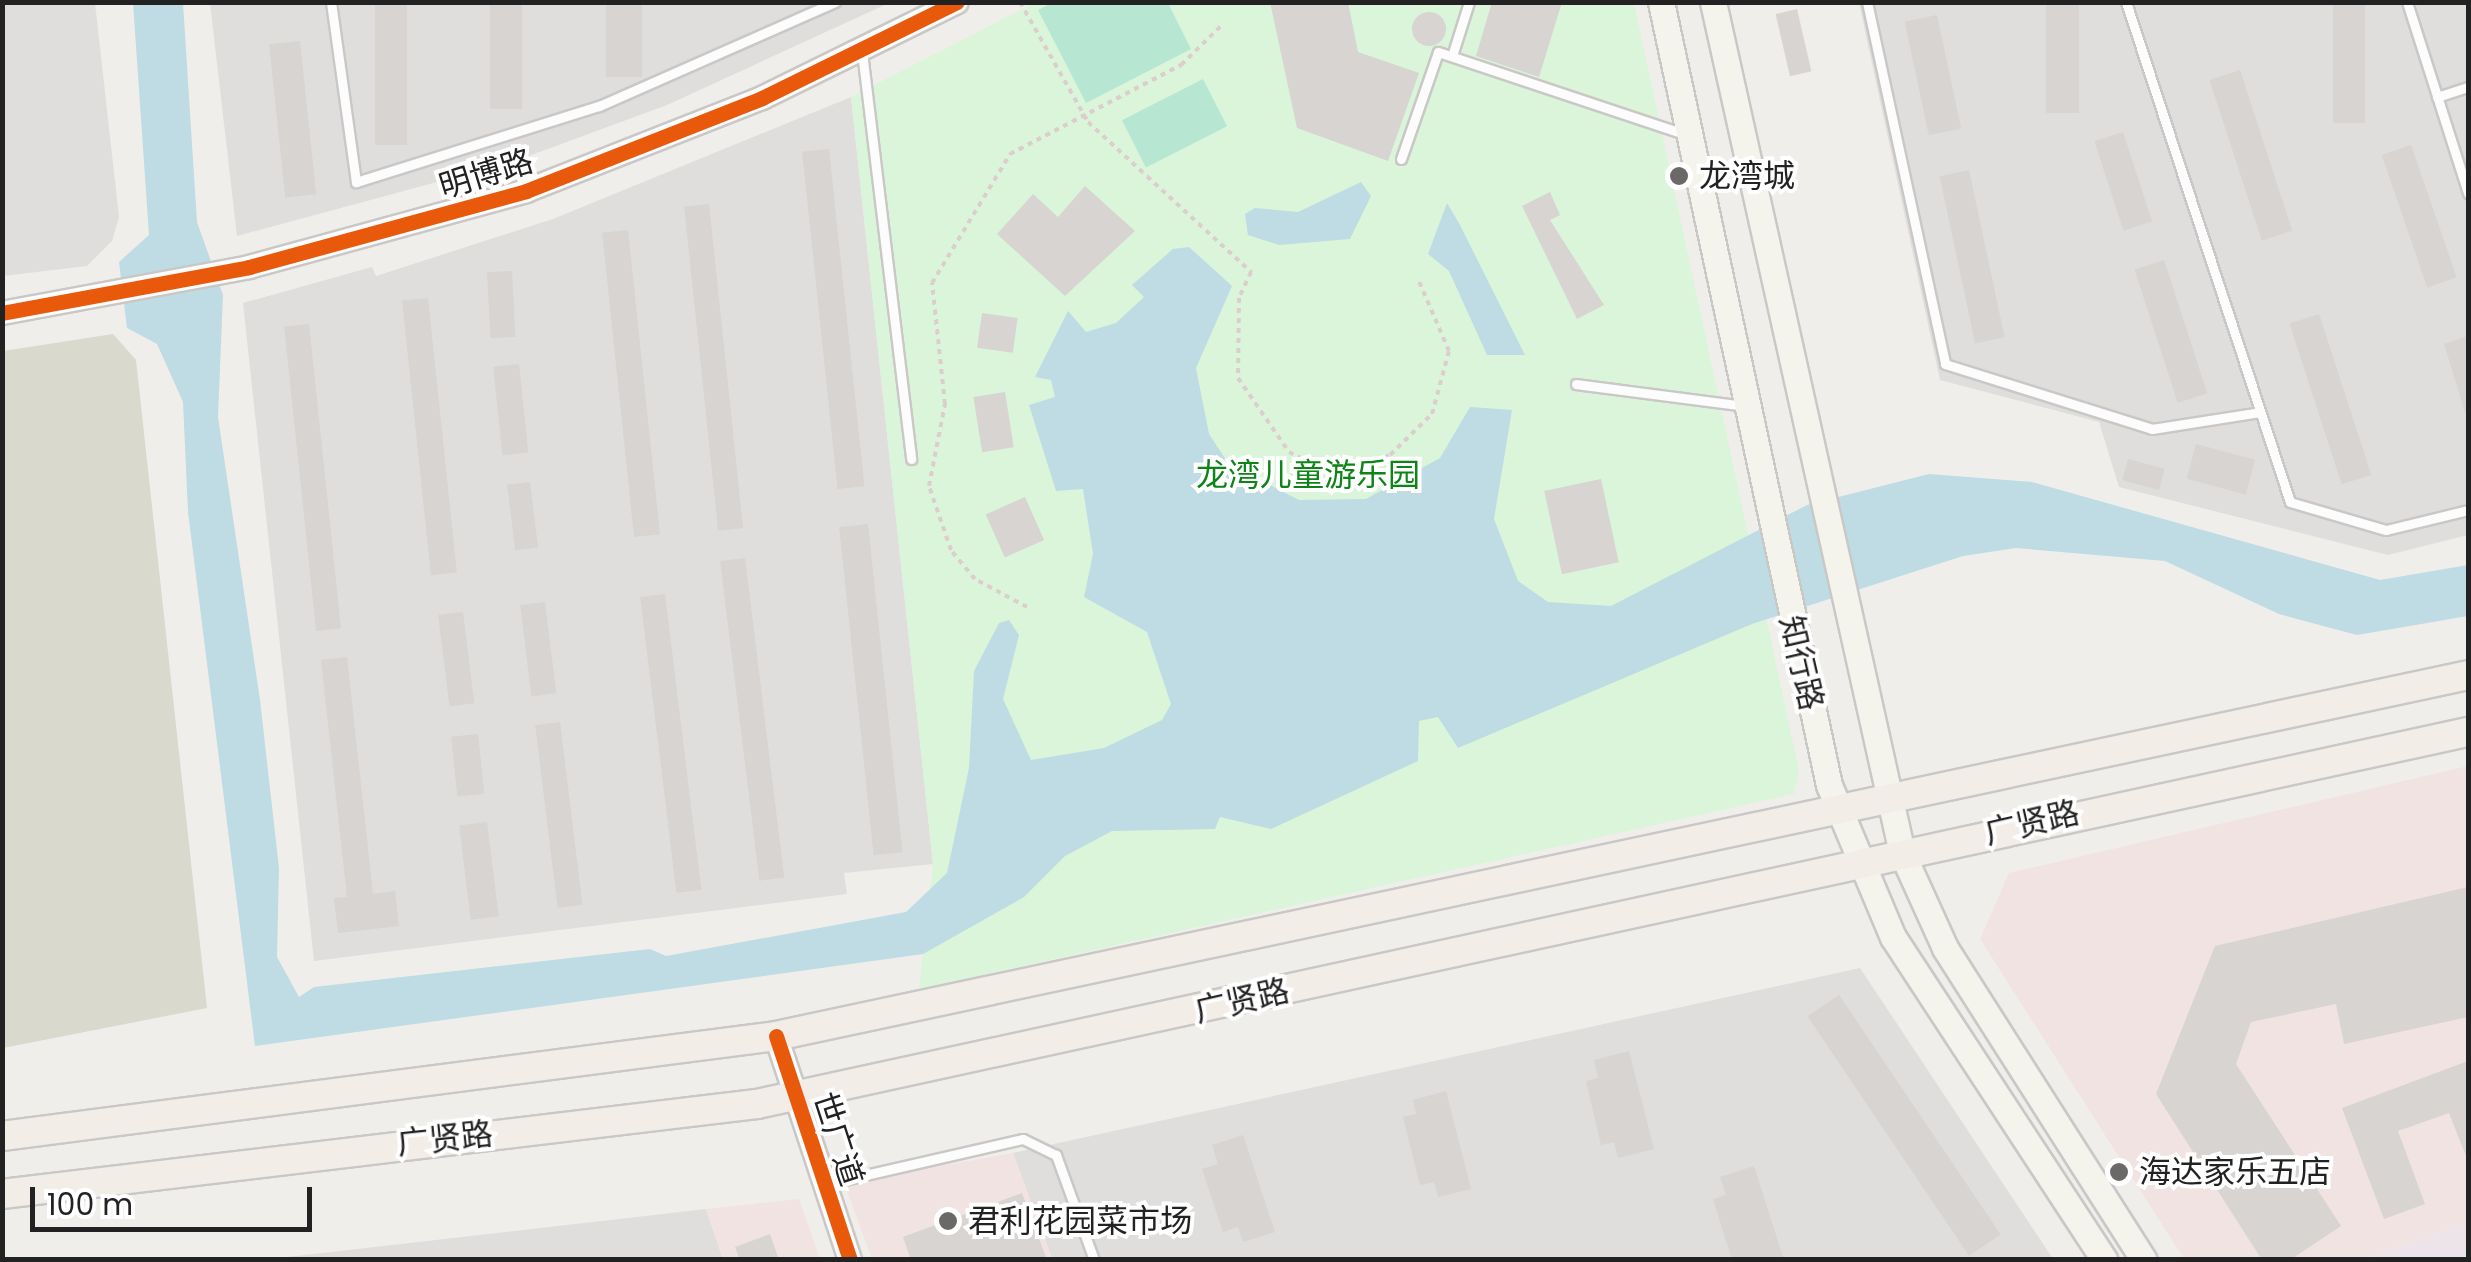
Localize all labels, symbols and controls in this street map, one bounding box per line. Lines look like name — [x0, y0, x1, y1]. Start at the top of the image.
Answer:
street label: 明博路 — [434, 142, 538, 206]
place label: 龙湾城 — [1699, 157, 1795, 195]
marker: 龙湾城 — [1668, 165, 1690, 187]
park label: 龙湾儿童游乐园 — [1196, 456, 1420, 494]
street label: 知行路 — [1771, 612, 1831, 714]
street label: 广贤路 — [1981, 793, 2083, 853]
street label: 广贤路 — [1191, 971, 1293, 1031]
street label: 世广道 — [805, 1087, 871, 1191]
street label: 广贤路 — [395, 1115, 495, 1163]
place label: 海达家乐五店 — [2139, 1153, 2331, 1191]
marker: 海达家乐五店 — [2108, 1161, 2130, 1183]
scale bar — [35, 1167, 318, 1229]
text: 100 m — [47, 1183, 133, 1226]
place label: 君利花园菜市场 — [968, 1202, 1192, 1240]
marker: 君利花园菜市场 — [937, 1210, 959, 1232]

